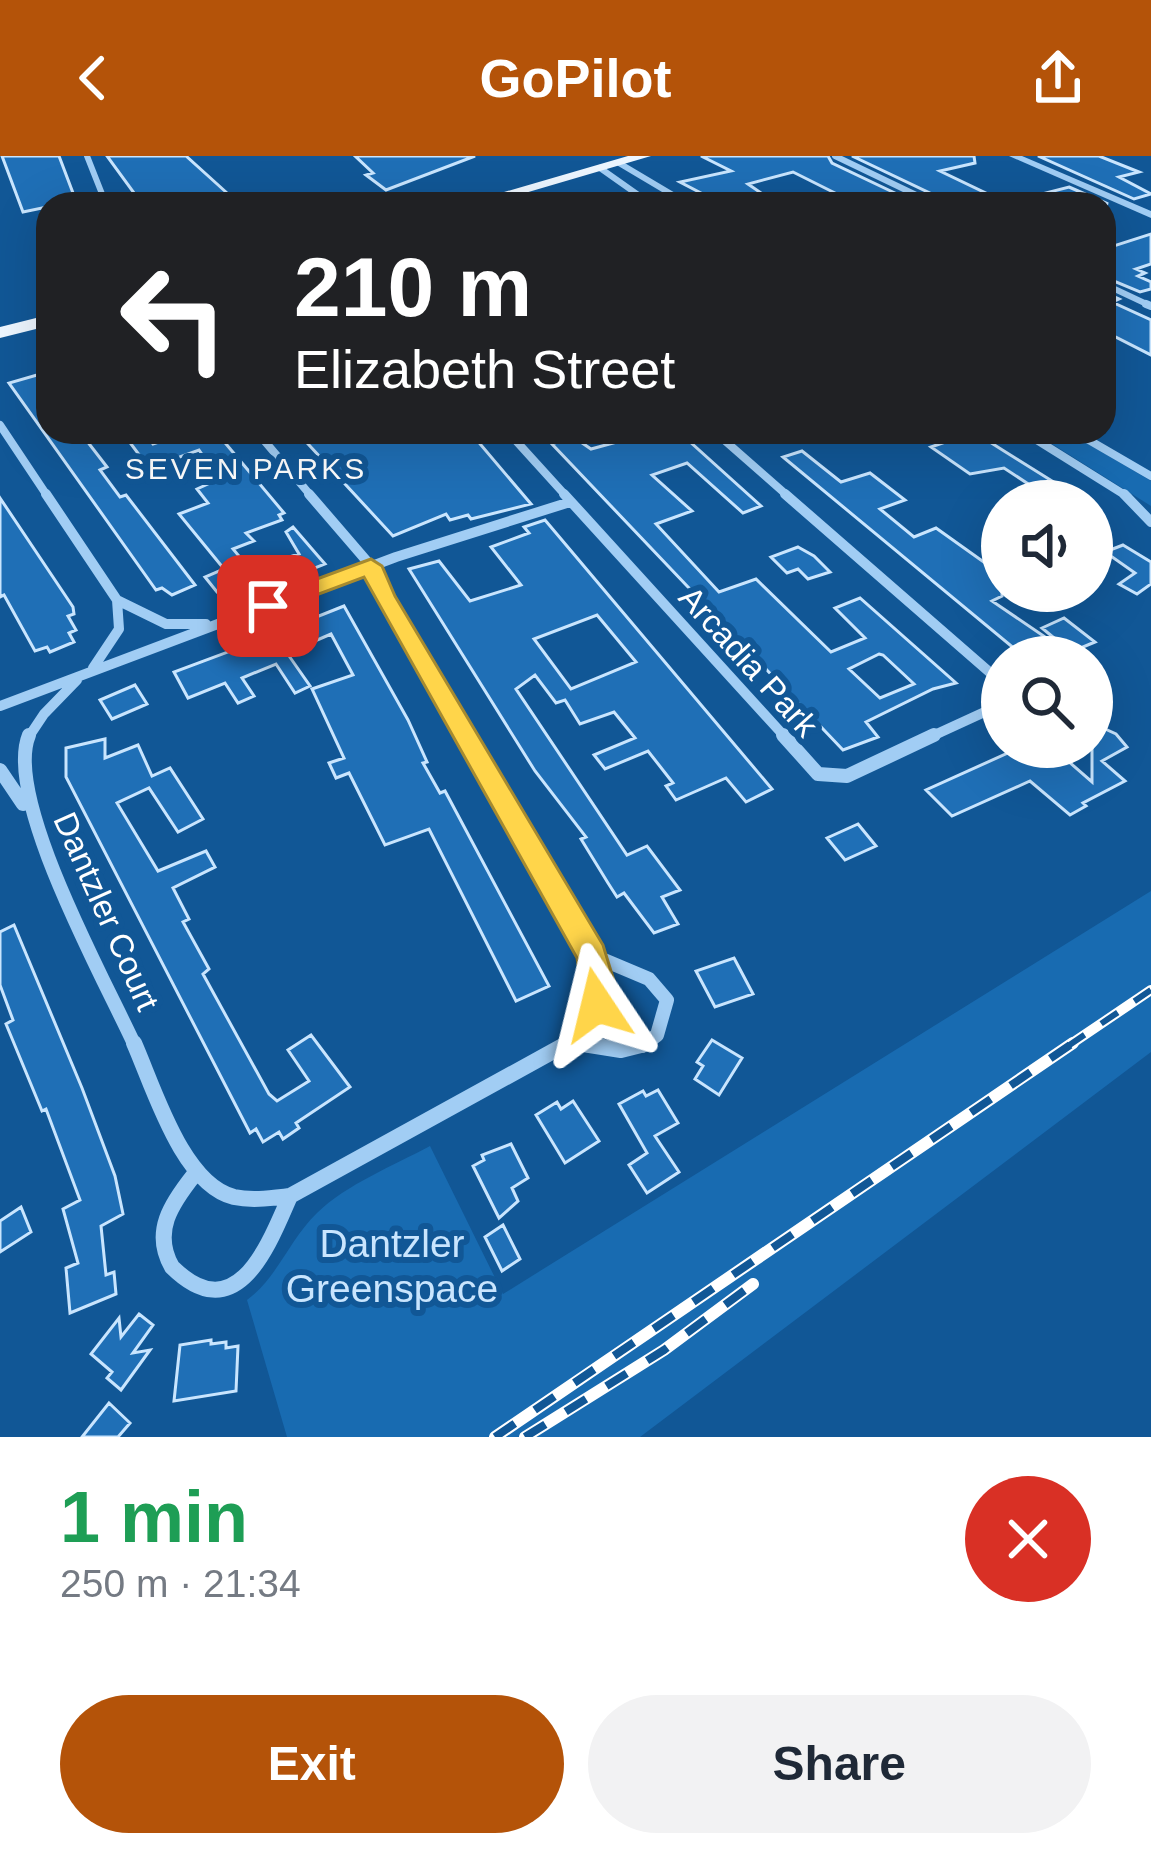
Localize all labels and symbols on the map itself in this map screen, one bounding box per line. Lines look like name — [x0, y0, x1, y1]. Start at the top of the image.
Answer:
district label: SEVEN PARKS — [125, 452, 367, 485]
pin — [217, 555, 319, 657]
street label: Arcadia Park — [672, 579, 826, 744]
street label: Dantzler Court — [46, 807, 167, 1016]
position arrow — [534, 942, 660, 1068]
park label: Dantzler Greenspace — [286, 1222, 498, 1310]

